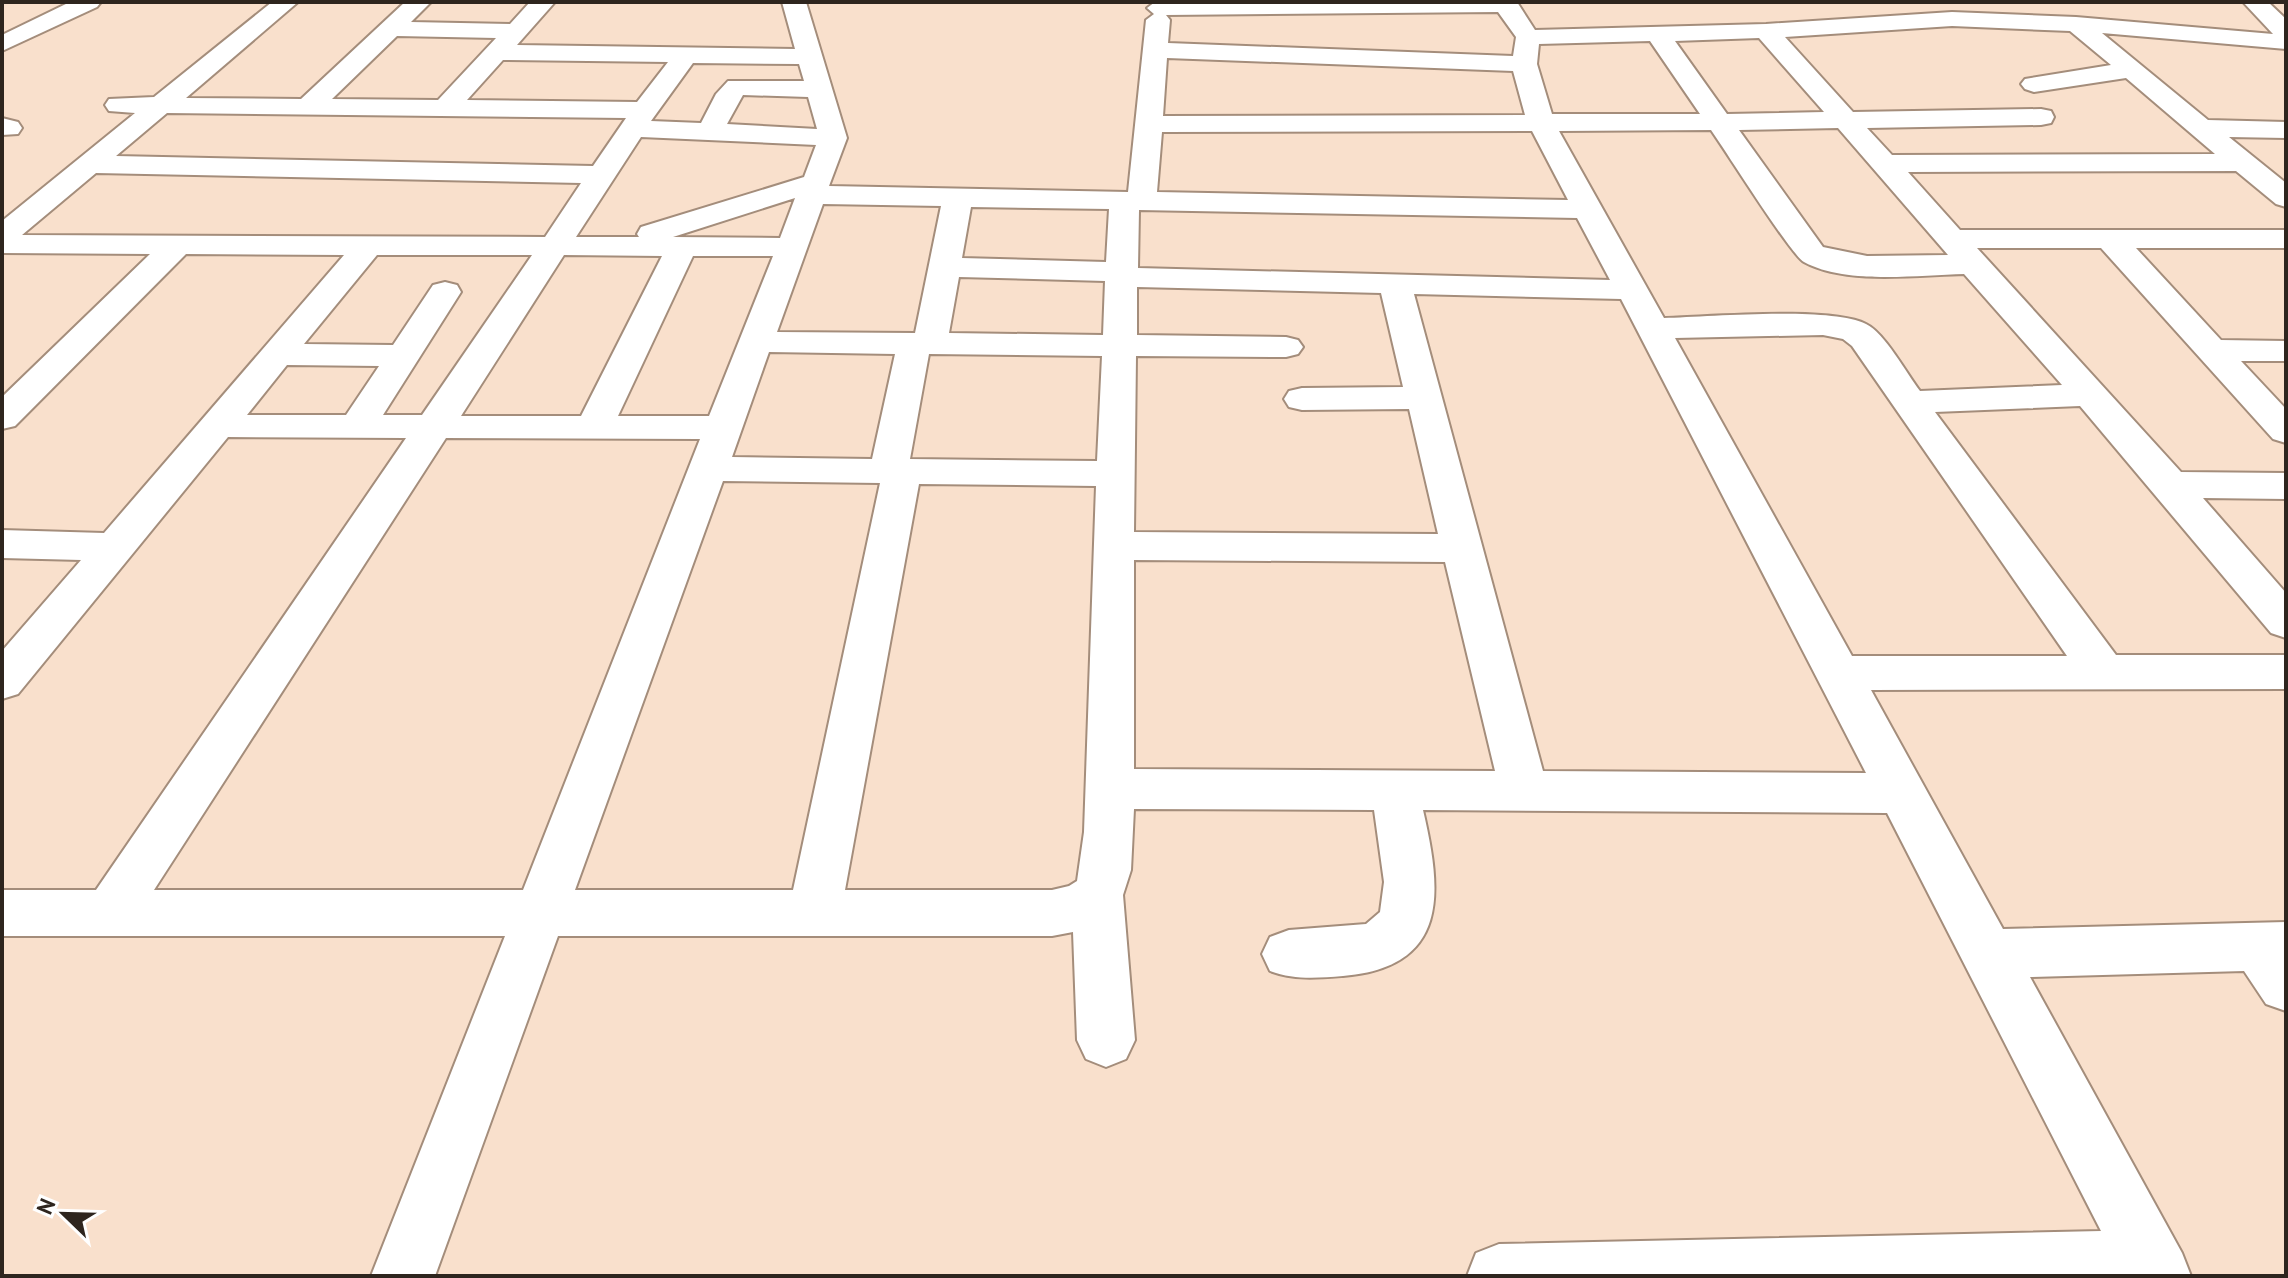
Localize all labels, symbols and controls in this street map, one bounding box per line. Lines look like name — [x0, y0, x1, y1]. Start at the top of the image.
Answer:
north arrow — [24, 1174, 104, 1254]
text: N — [30, 1194, 61, 1218]

